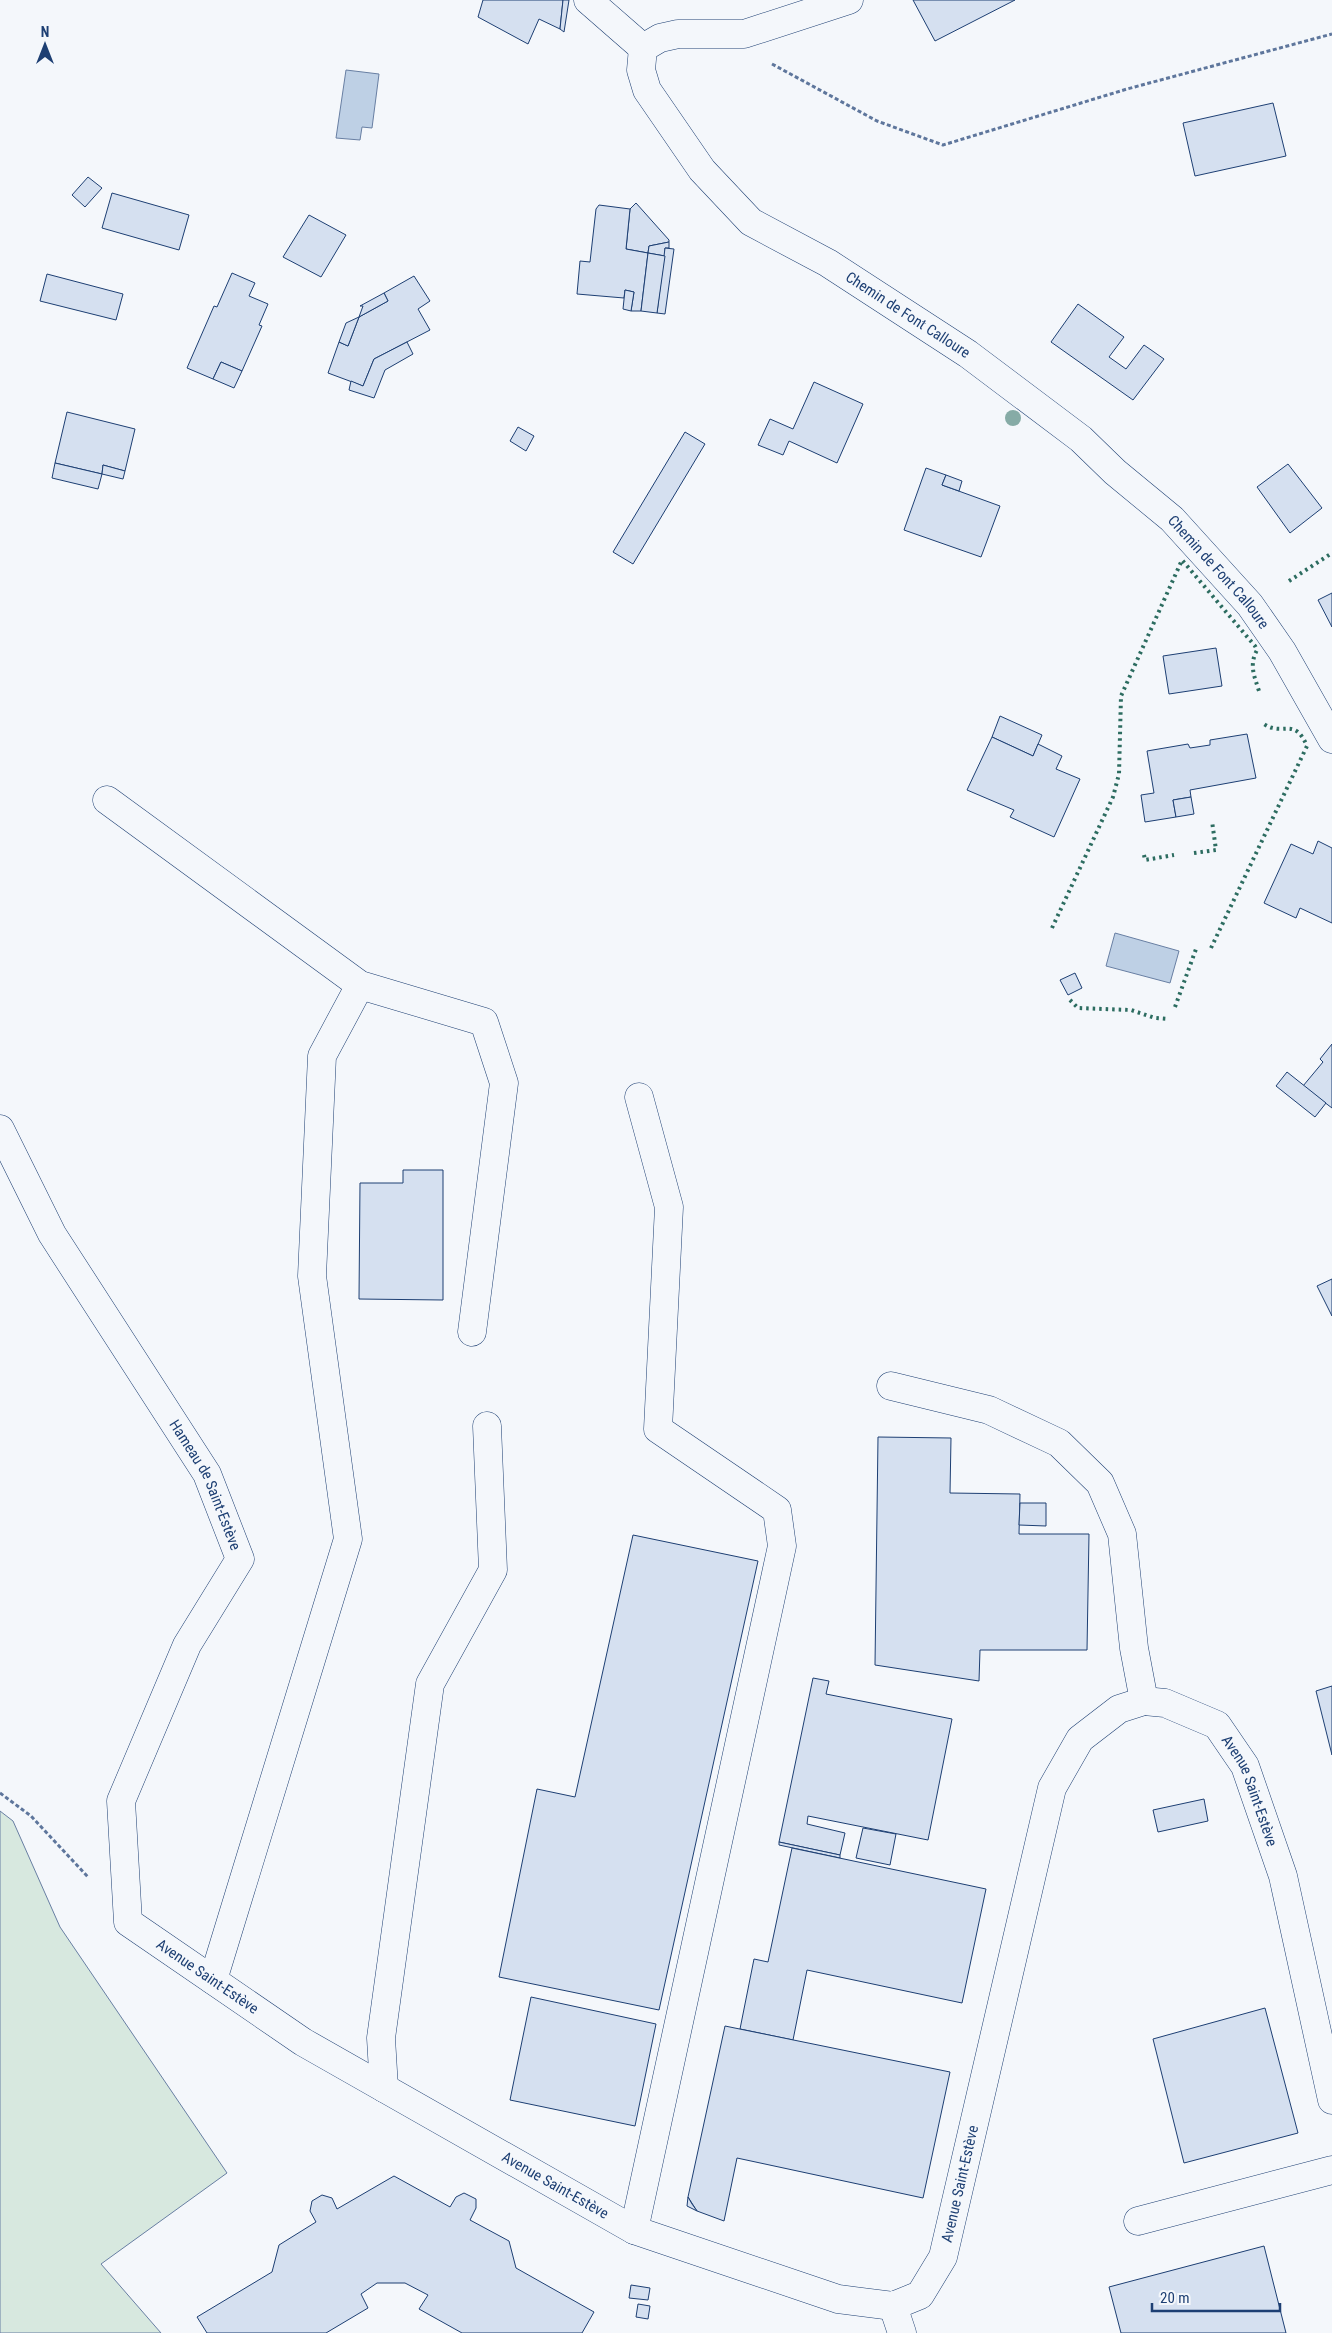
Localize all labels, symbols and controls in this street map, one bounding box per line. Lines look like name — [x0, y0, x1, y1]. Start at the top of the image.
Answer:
north arrow — [20, 20, 70, 70]
text: N — [41, 24, 49, 40]
street label: Chemin de Font Calloure — [842, 268, 973, 362]
street label: Chemin de Font Calloure — [1164, 512, 1273, 632]
street label: Hameau de Saint-Estève — [165, 1416, 245, 1553]
street label: Avenue Saint-Estève — [1218, 1732, 1281, 1849]
street label: Avenue Saint-Estève — [153, 1935, 262, 2018]
street label: Avenue Saint-Estève — [938, 2124, 982, 2244]
street label: Avenue Saint-Estève — [499, 2148, 612, 2223]
scale bar — [1152, 2280, 1280, 2312]
text: 20 m — [1160, 2289, 1190, 2307]

